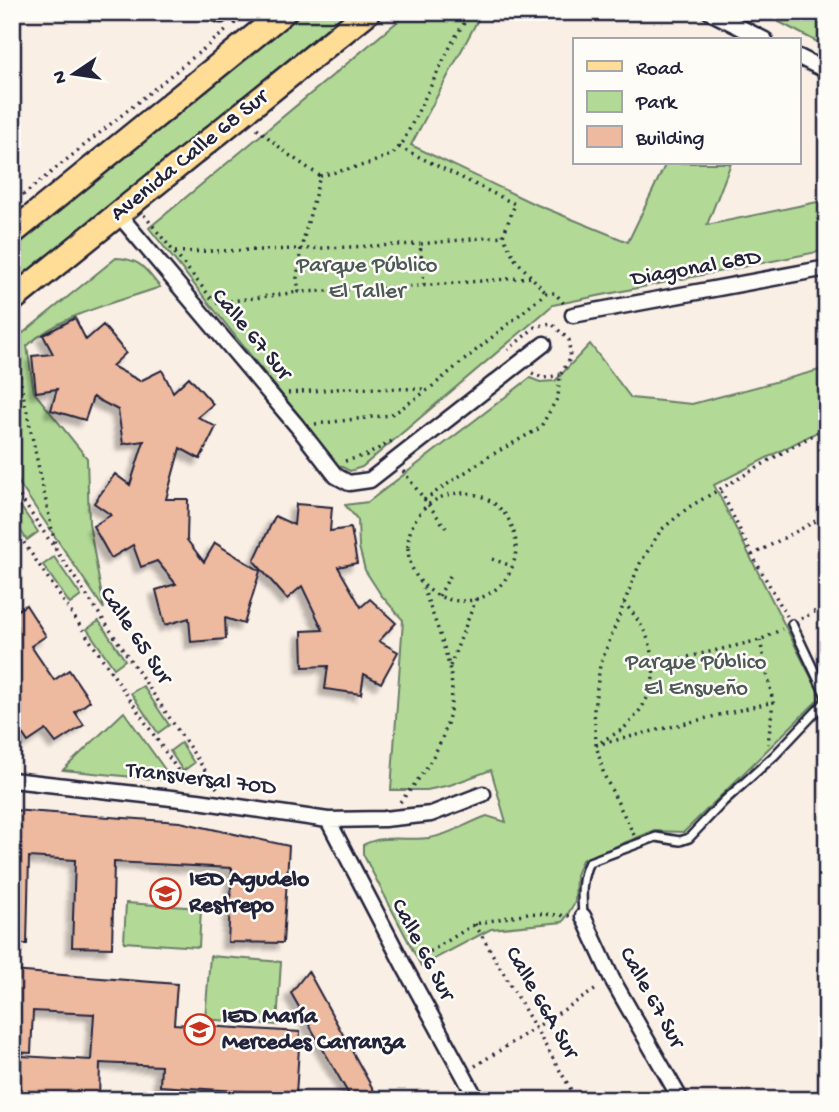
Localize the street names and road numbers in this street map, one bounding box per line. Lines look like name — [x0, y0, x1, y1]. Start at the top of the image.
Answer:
street label: Avenida Calle 68 Sur — [106, 83, 276, 228]
street label: Diagonal 68D — [627, 244, 764, 294]
street label: Calle 67 Sur — [205, 284, 298, 388]
street label: Calle 65 Sur — [93, 582, 178, 691]
street label: Transversal 70D — [122, 757, 279, 803]
street label: Calle 66 Sur — [384, 895, 461, 1007]
street label: Calle 66A Sur — [498, 942, 585, 1065]
street label: Calle 67 Sur — [612, 943, 691, 1055]

